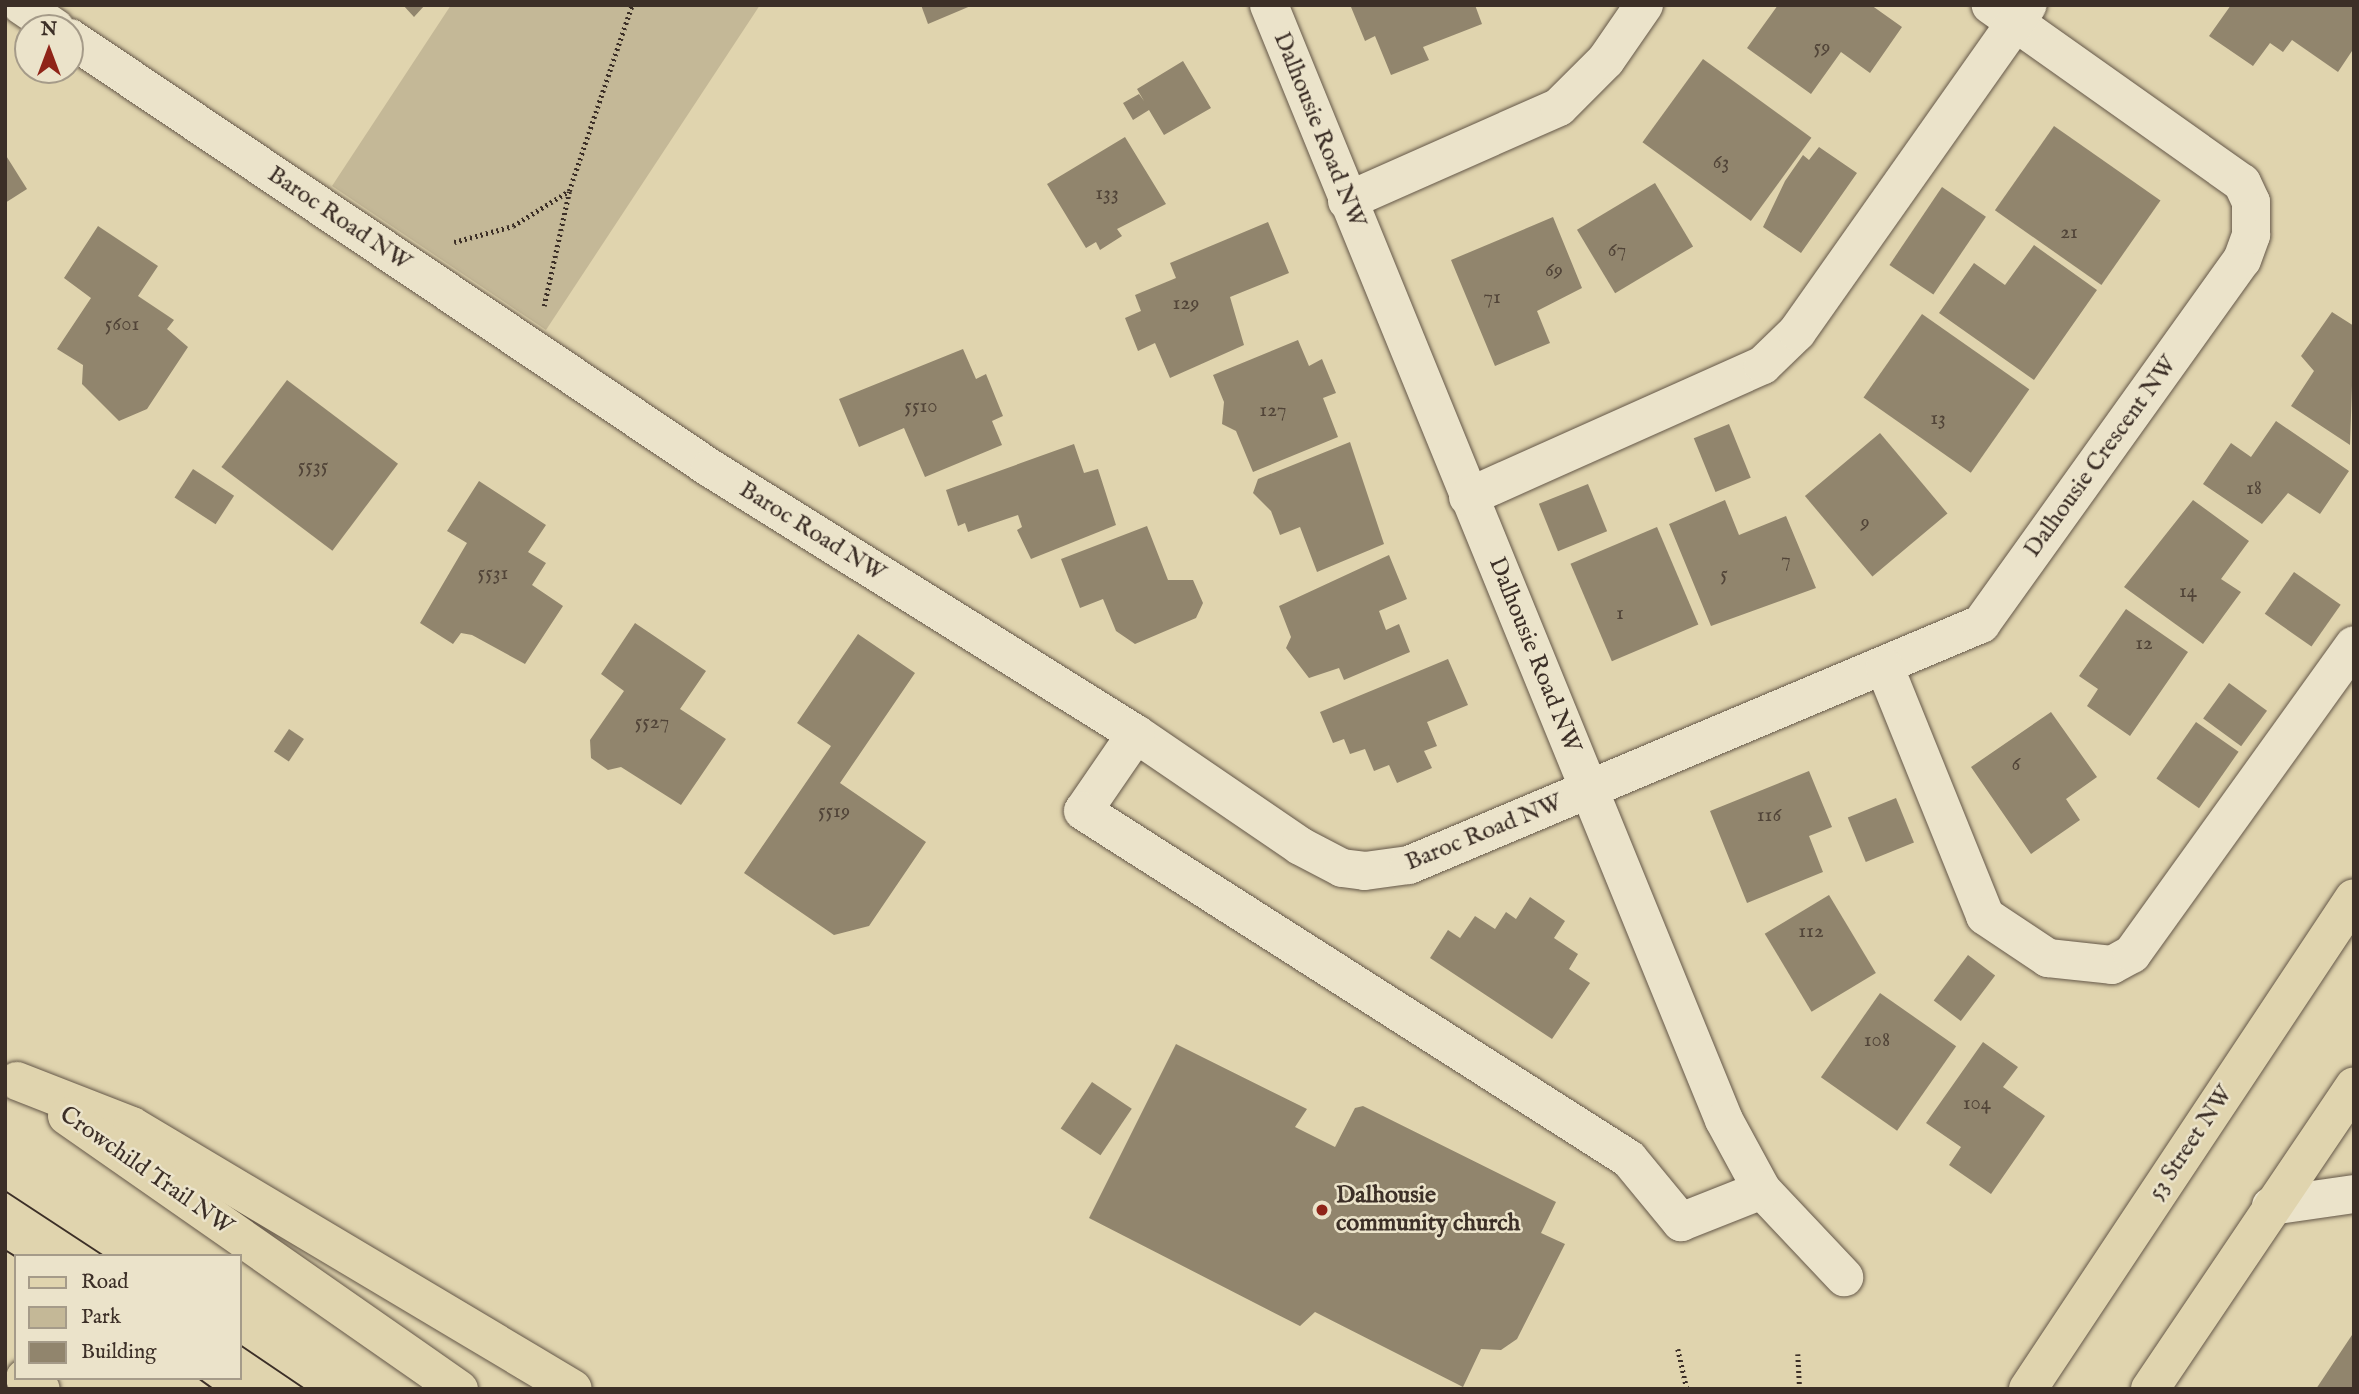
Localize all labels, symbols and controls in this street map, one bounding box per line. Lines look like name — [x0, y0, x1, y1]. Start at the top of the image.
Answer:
north arrow — [14, 14, 84, 84]
text: N — [41, 18, 57, 42]
street label: Dalhousie Road NW — [1267, 28, 1371, 232]
house number: 59 — [1814, 35, 1830, 61]
house number: 63 — [1713, 150, 1729, 176]
street label: Baroc Road NW — [262, 160, 416, 278]
house number: 133 — [1095, 181, 1119, 207]
house number: 21 — [2060, 220, 2078, 246]
house number: 67 — [1608, 238, 1626, 264]
house number: 69 — [1545, 258, 1563, 284]
house number: 71 — [1483, 285, 1501, 311]
house number: 129 — [1173, 291, 1199, 317]
house number: 5601 — [105, 312, 139, 338]
street label: Dalhousie Crescent NW — [2018, 351, 2184, 563]
house number: 5510 — [904, 394, 938, 420]
house number: 127 — [1259, 398, 1287, 424]
house number: 13 — [1930, 406, 1946, 432]
house number: 5535 — [298, 454, 328, 480]
street label: Baroc Road NW — [734, 476, 890, 588]
house number: 18 — [2246, 476, 2262, 502]
house number: 9 — [1860, 510, 1870, 536]
house number: 7 — [1781, 548, 1791, 574]
street label: Dalhousie Road NW — [1482, 553, 1586, 757]
house number: 5531 — [478, 561, 508, 587]
house number: 5 — [1720, 562, 1728, 588]
house number: 14 — [2179, 579, 2197, 605]
house number: 1 — [1616, 601, 1624, 627]
house number: 12 — [2135, 631, 2153, 657]
house number: 5527 — [635, 710, 669, 736]
house number: 6 — [2012, 752, 2020, 778]
street label: Baroc Road NW — [1401, 788, 1567, 878]
house number: 5519 — [818, 799, 850, 825]
house number: 116 — [1757, 803, 1781, 829]
house number: 112 — [1798, 919, 1824, 945]
house number: 108 — [1864, 1028, 1890, 1054]
street label: 53 Street NW — [2142, 1080, 2240, 1206]
house number: 104 — [1963, 1091, 1991, 1117]
street label: Crowchild Trail NW — [54, 1100, 238, 1242]
place label: Dalhousie community church — [1336, 1182, 1520, 1238]
marker: Dalhousie community church — [1314, 1202, 1330, 1218]
legend — [14, 1254, 242, 1380]
text: Road — [81, 1269, 128, 1296]
text: Park — [81, 1304, 121, 1331]
text: Building — [81, 1339, 156, 1366]

